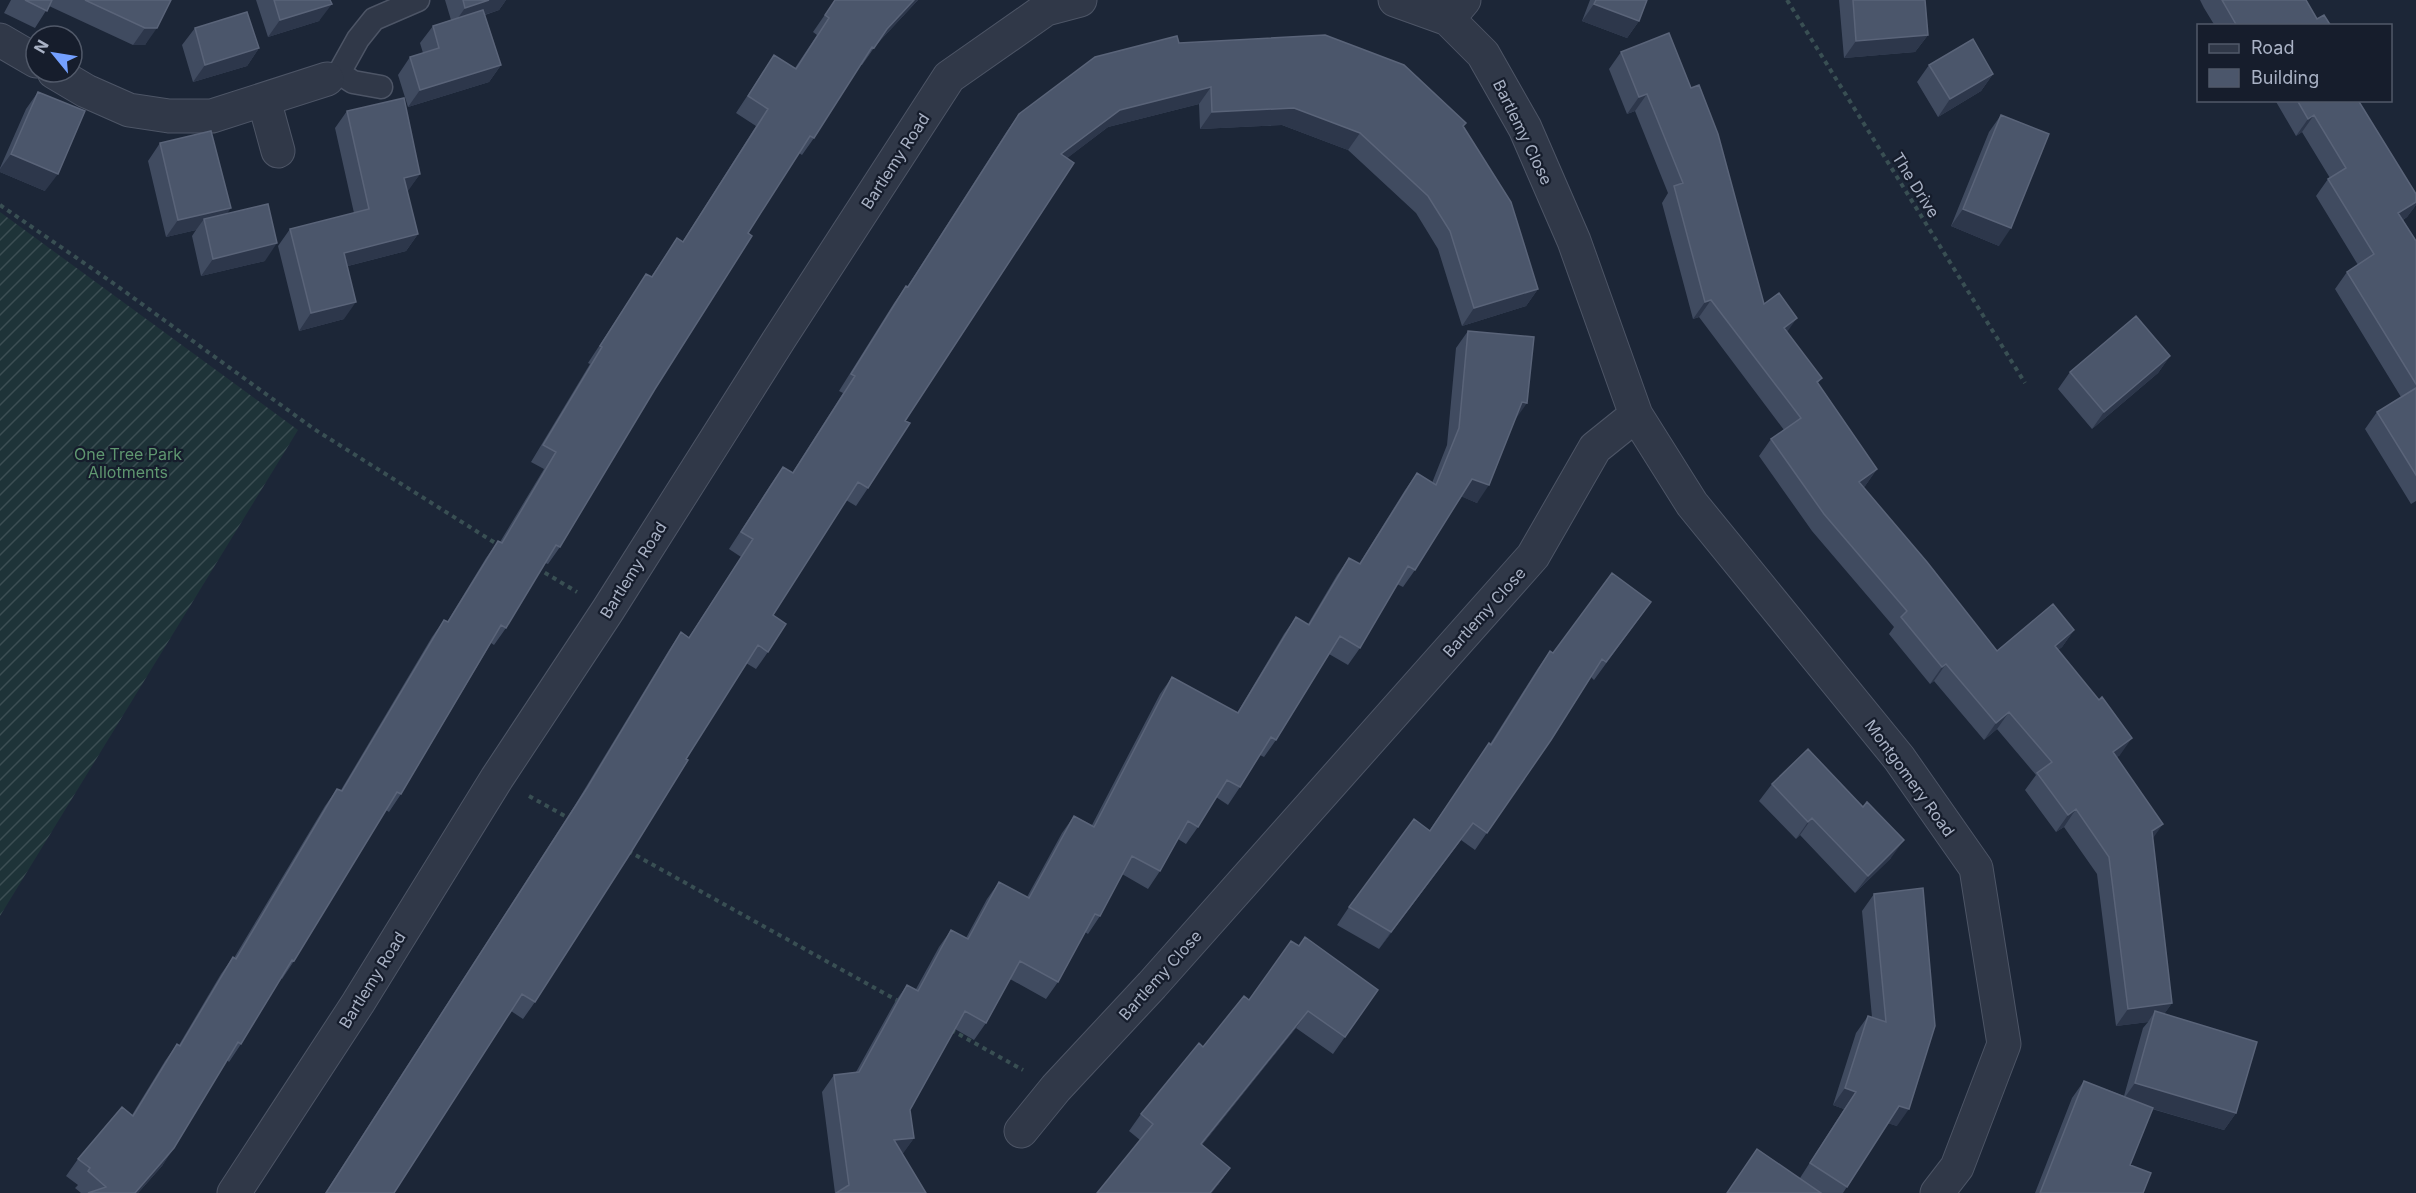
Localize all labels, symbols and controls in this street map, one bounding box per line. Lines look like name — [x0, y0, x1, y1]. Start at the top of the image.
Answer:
north arrow — [24, 24, 84, 84]
legend — [2197, 24, 2392, 102]
text: N — [29, 36, 53, 57]
text: Road — [2251, 37, 2294, 58]
text: Building — [2251, 67, 2319, 88]
street label: Bartlemy Close — [1489, 76, 1557, 188]
street label: Bartlemy Road — [857, 109, 933, 213]
street label: The Drive — [1888, 149, 1944, 221]
park label: One Tree Park Allotments — [74, 444, 182, 482]
street label: Bartlemy Road — [595, 518, 671, 622]
street label: Bartlemy Close — [1438, 563, 1530, 661]
street label: Montgomery Road — [1861, 716, 1959, 840]
street label: Bartlemy Close — [1114, 926, 1206, 1024]
street label: Bartlemy Road — [334, 928, 410, 1032]

